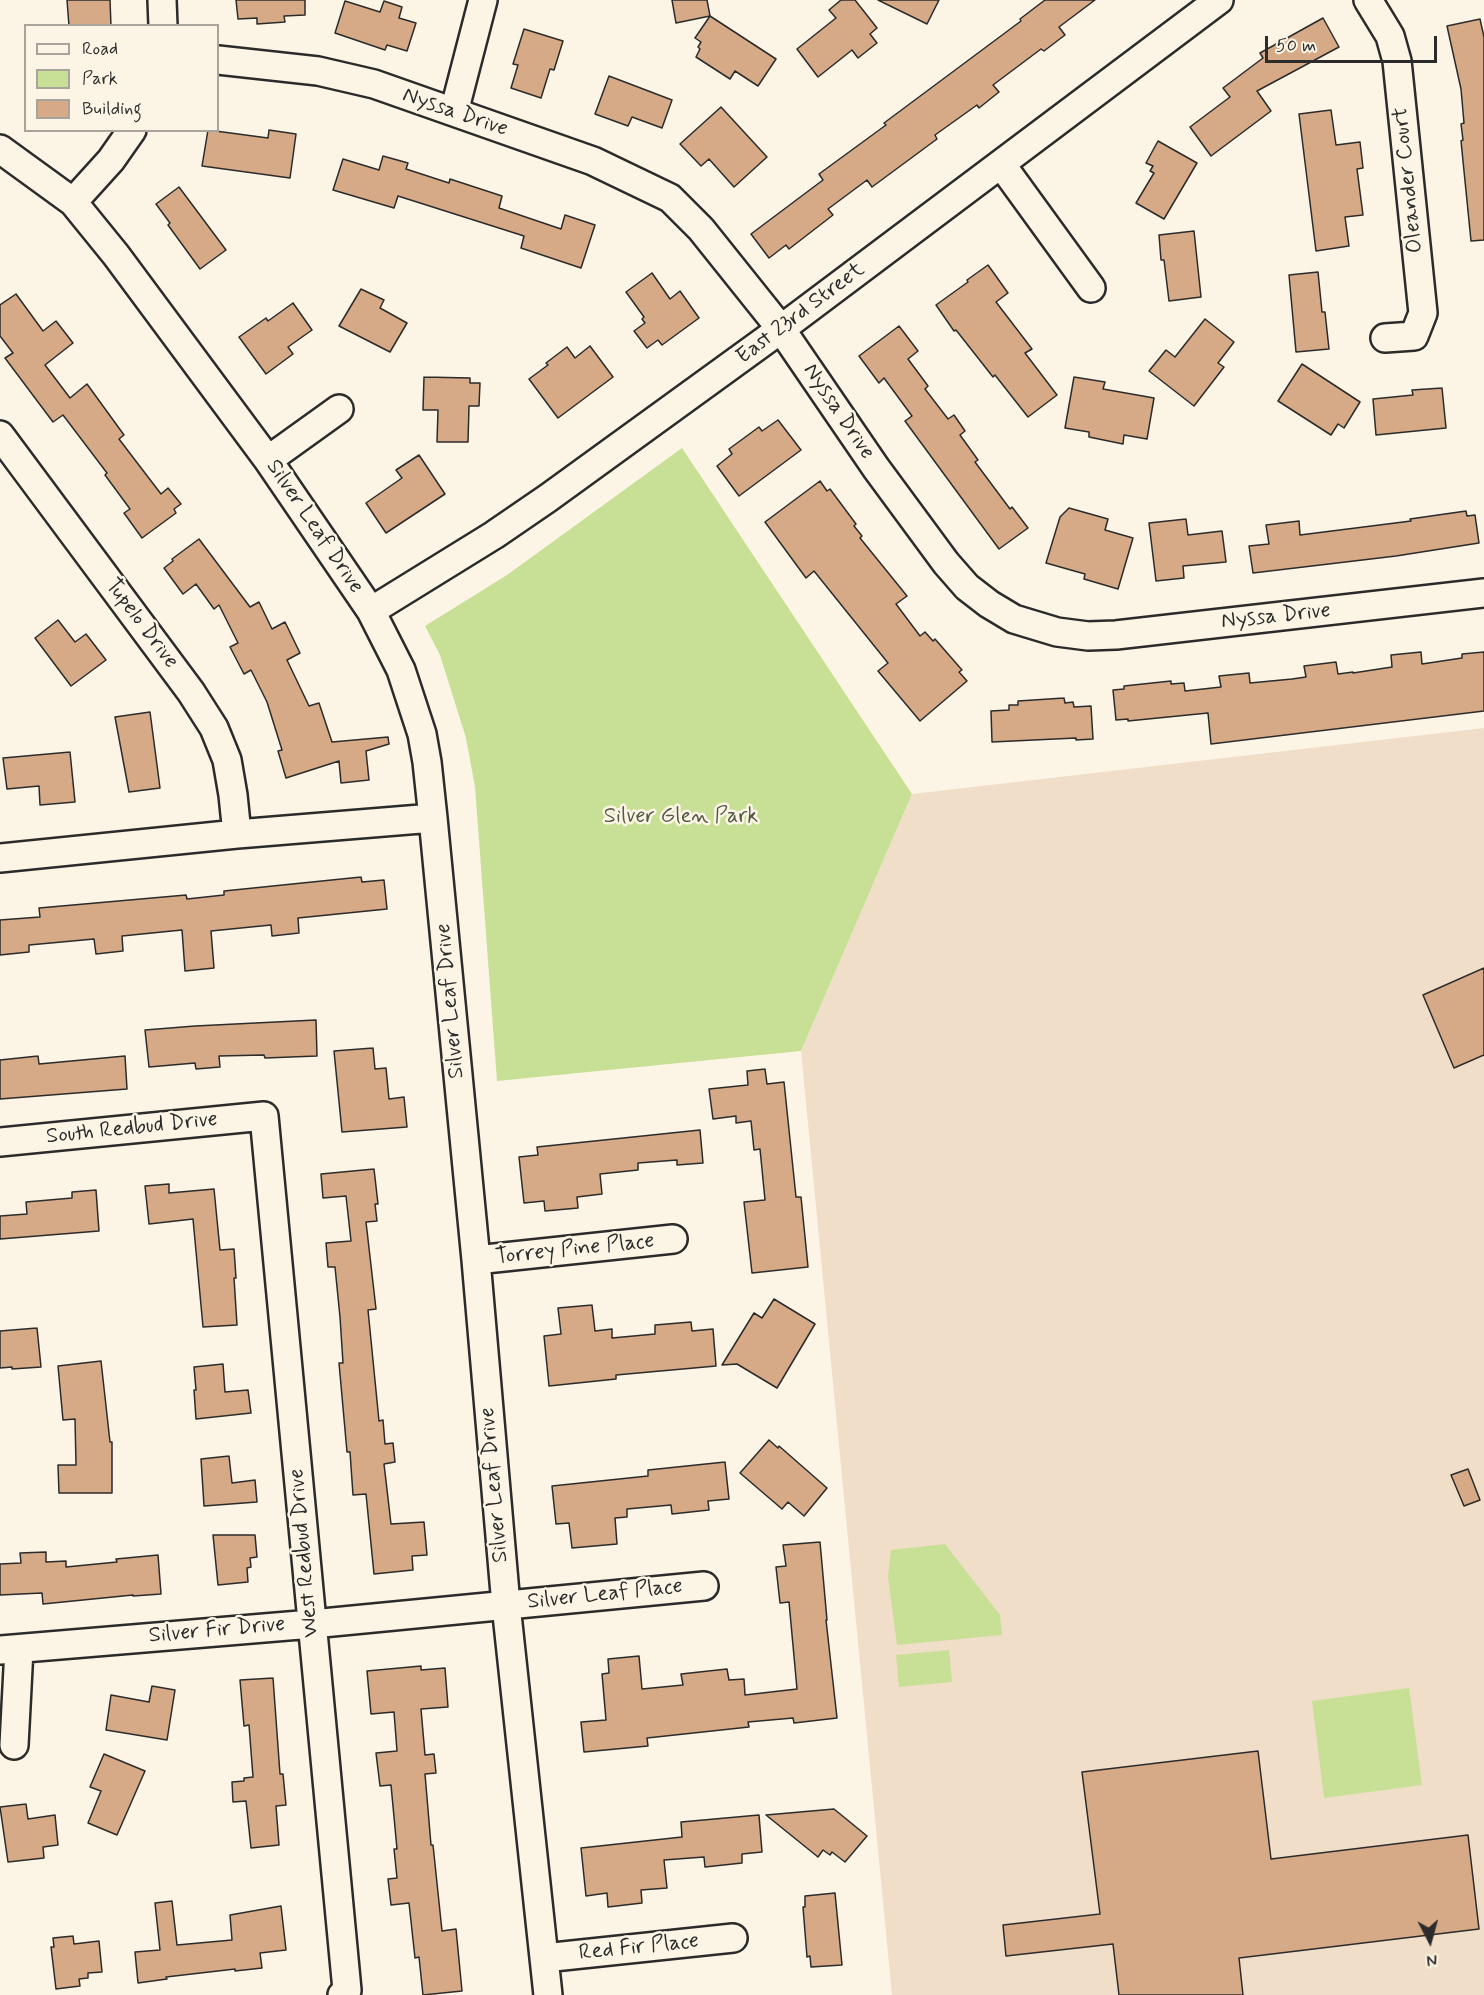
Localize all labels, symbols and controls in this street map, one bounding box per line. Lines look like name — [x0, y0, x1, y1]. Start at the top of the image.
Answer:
legend — [24, 24, 219, 132]
scale bar — [1268, 24, 1440, 62]
text: 50 m — [1276, 34, 1316, 58]
text: Road — [82, 37, 118, 61]
text: Park — [82, 67, 118, 91]
street label: Nyssa Drive — [399, 83, 511, 143]
text: Building — [82, 97, 142, 121]
street label: Oleander Court — [1388, 106, 1430, 254]
street label: East 23rd Street — [732, 257, 870, 371]
street label: Nyssa Drive — [796, 359, 880, 465]
street label: Silver Leaf Drive — [259, 455, 369, 599]
street label: Tupelo Drive — [99, 574, 183, 674]
street label: Nyssa Drive — [1220, 598, 1332, 636]
park label: Silver Glen Park — [604, 804, 758, 830]
street label: Silver Leaf Drive — [431, 922, 471, 1080]
street label: South Redbud Drive — [45, 1107, 219, 1151]
street label: Torrey Pine Place — [494, 1229, 656, 1271]
street label: Silver Leaf Drive — [475, 1406, 515, 1564]
street label: West Redbud Drive — [284, 1467, 326, 1639]
street label: Silver Leaf Place — [526, 1574, 684, 1616]
street label: Silver Fir Drive — [148, 1612, 286, 1650]
north arrow — [1400, 1911, 1460, 1971]
street label: Red Fir Place — [578, 1929, 700, 1967]
text: N — [1426, 1948, 1438, 1970]

